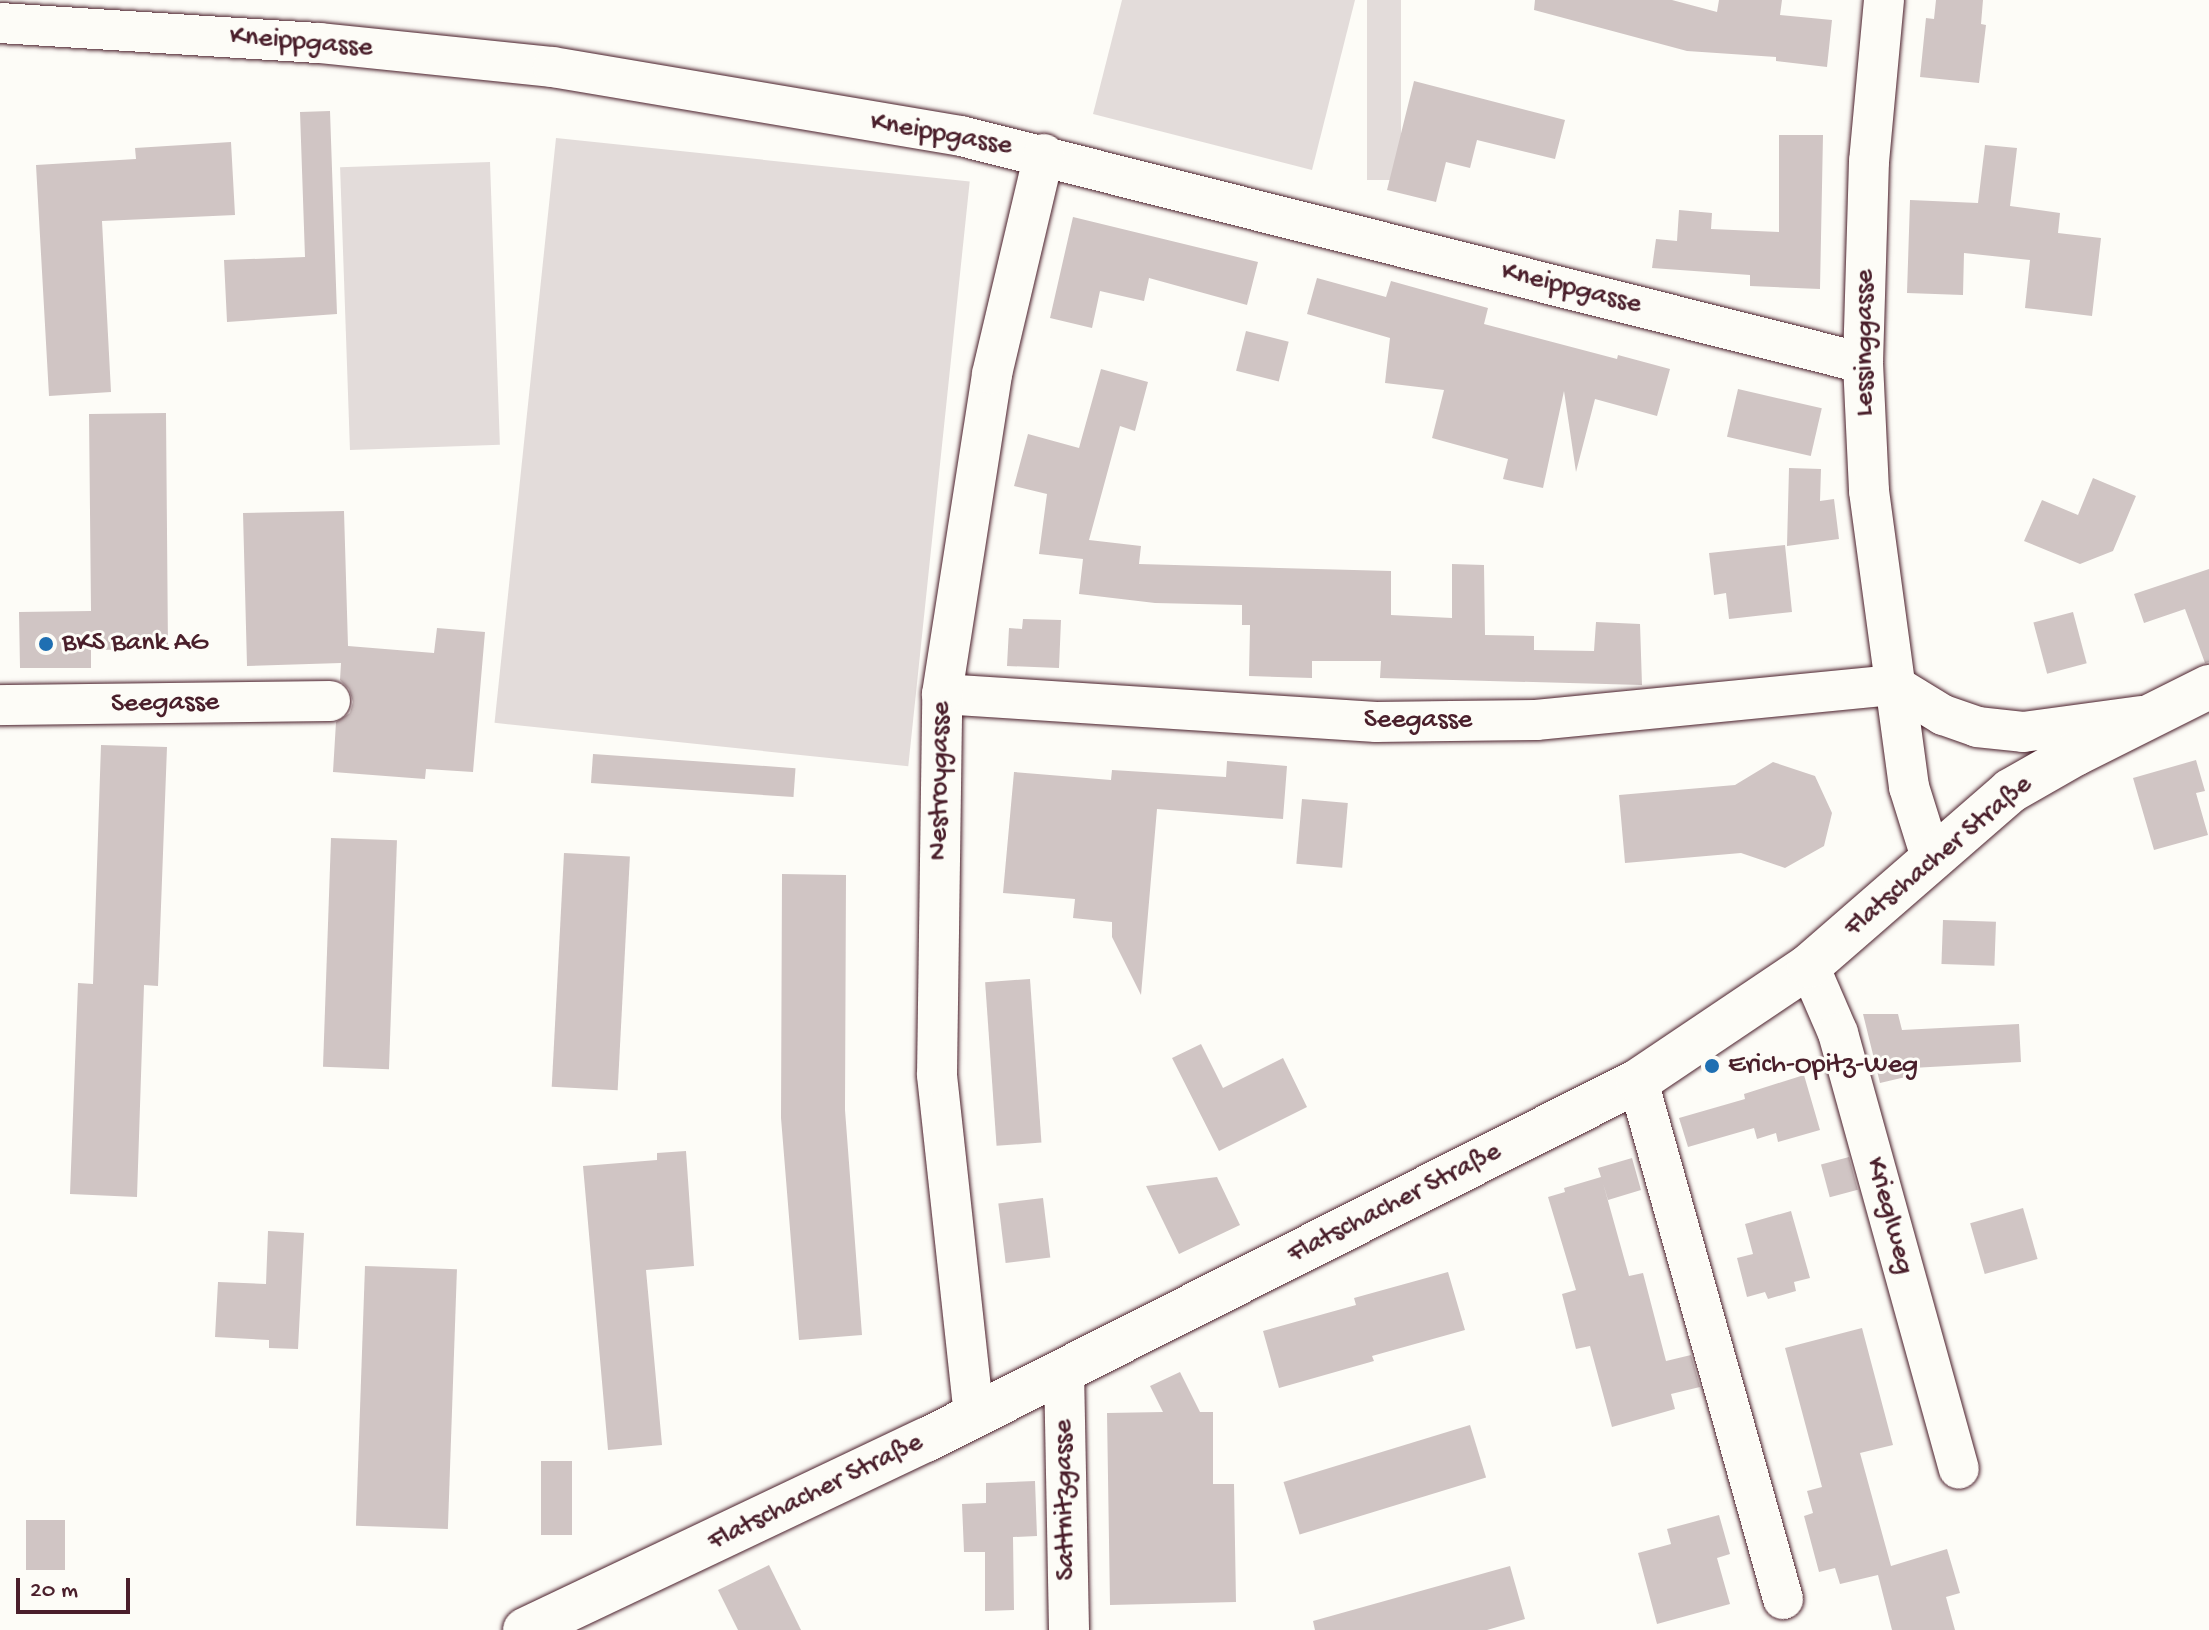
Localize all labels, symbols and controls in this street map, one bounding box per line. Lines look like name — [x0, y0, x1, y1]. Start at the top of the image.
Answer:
street label: Kneippgasse — [228, 20, 374, 66]
street label: Kneippgasse — [867, 106, 1015, 164]
street label: Kneippgasse — [1497, 255, 1645, 323]
street label: Lessinggasse — [1849, 269, 1883, 417]
place label: BKS Bank AG — [62, 627, 208, 661]
marker: BKS Bank AG — [37, 635, 55, 653]
street label: Seegasse — [110, 686, 220, 722]
street label: Nestroygasse — [923, 701, 959, 861]
street label: Seegasse — [1364, 704, 1472, 738]
street label: Flatschacher Straße — [1838, 769, 2040, 945]
place label: Erich-Opitz-Weg — [1728, 1049, 1918, 1083]
marker: Erich-Opitz-Weg — [1703, 1057, 1721, 1075]
street label: Flatschacher Straße — [1283, 1136, 1507, 1272]
street label: Krieglweg — [1857, 1154, 1921, 1278]
street label: Sattnitzgasse — [1048, 1419, 1084, 1581]
street label: Flatschacher Straße — [703, 1426, 929, 1560]
scale bar — [20, 1562, 134, 1612]
text: 20 m — [30, 1577, 78, 1606]

